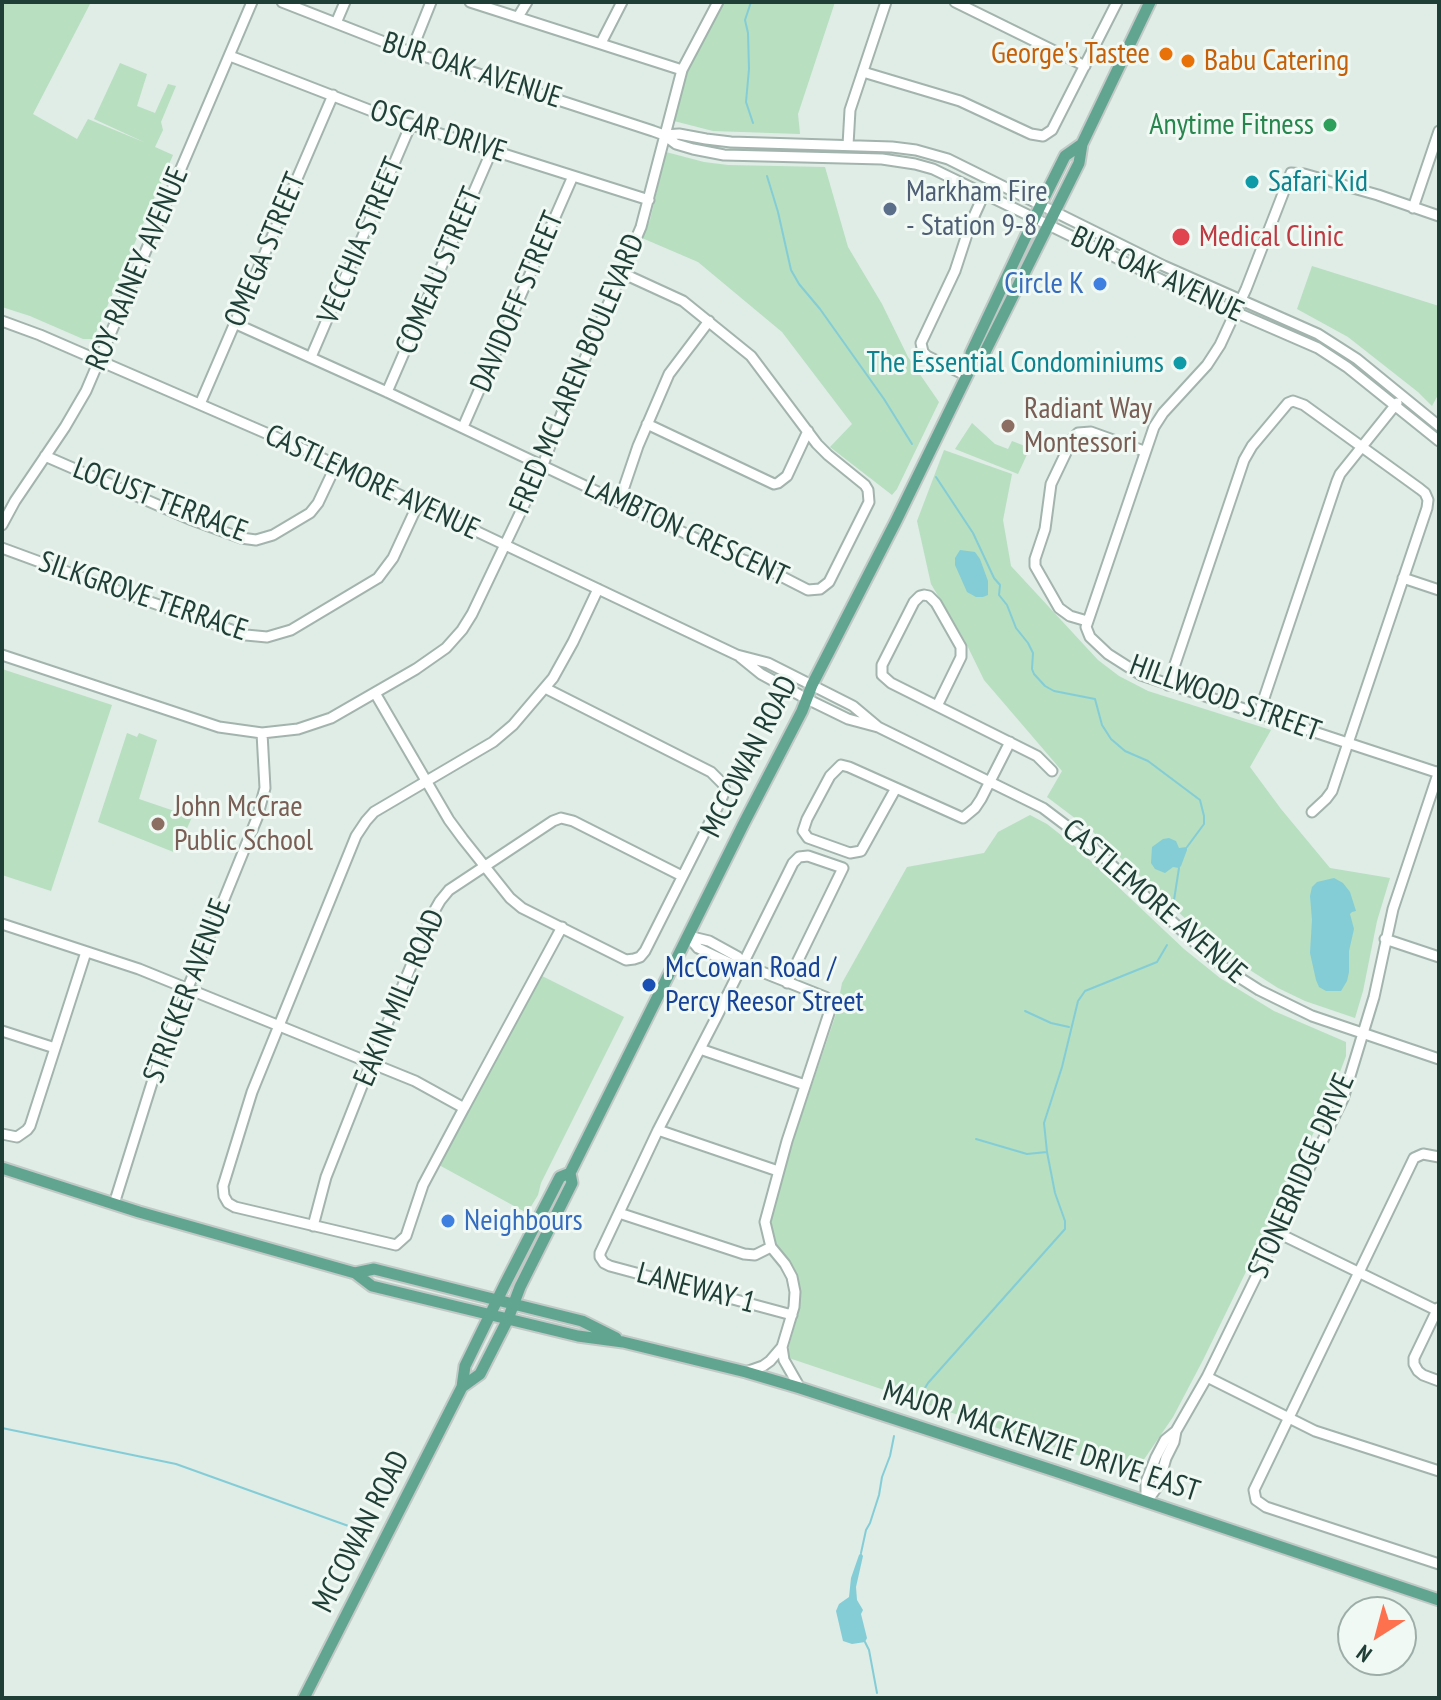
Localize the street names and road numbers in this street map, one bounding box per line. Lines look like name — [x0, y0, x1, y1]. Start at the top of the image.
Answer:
street label: BUR OAK AVENUE — [378, 25, 566, 117]
street label: OSCAR DRIVE — [365, 93, 511, 171]
street label: VECCHIA STREET — [311, 153, 413, 329]
street label: ROY RAINEY AVENUE — [79, 162, 197, 376]
street label: OMEGA STREET — [217, 168, 315, 332]
street label: COMEAU STREET — [389, 182, 491, 360]
street label: DAVIDOFF STREET — [464, 207, 572, 397]
street label: BUR OAK AVENUE — [1065, 219, 1249, 331]
street label: FRED MCLAREN BOULEVARD — [503, 229, 653, 519]
street label: CASTLEMORE AVENUE — [259, 418, 485, 548]
street label: LOCUST TERRACE — [68, 451, 252, 551]
street label: LAMBTON CRESCENT — [578, 469, 794, 595]
street label: SILKGROVE TERRACE — [34, 544, 252, 650]
street label: HILLWOOD STREET — [1125, 648, 1325, 750]
street label: MCCOWAN ROAD — [694, 670, 806, 844]
street label: CASTLEMORE AVENUE — [1055, 812, 1253, 992]
street label: STRICKER AVENUE — [136, 894, 240, 1088]
street label: EAKIN MILL ROAD — [347, 904, 453, 1092]
street label: STONEBRIDGE DRIVE — [1241, 1068, 1363, 1284]
street label: LANEWAY 1 — [633, 1256, 759, 1322]
street label: MAJOR MACKENZIE DRIVE EAST — [878, 1374, 1204, 1510]
street label: MCCOWAN ROAD — [306, 1445, 418, 1619]

